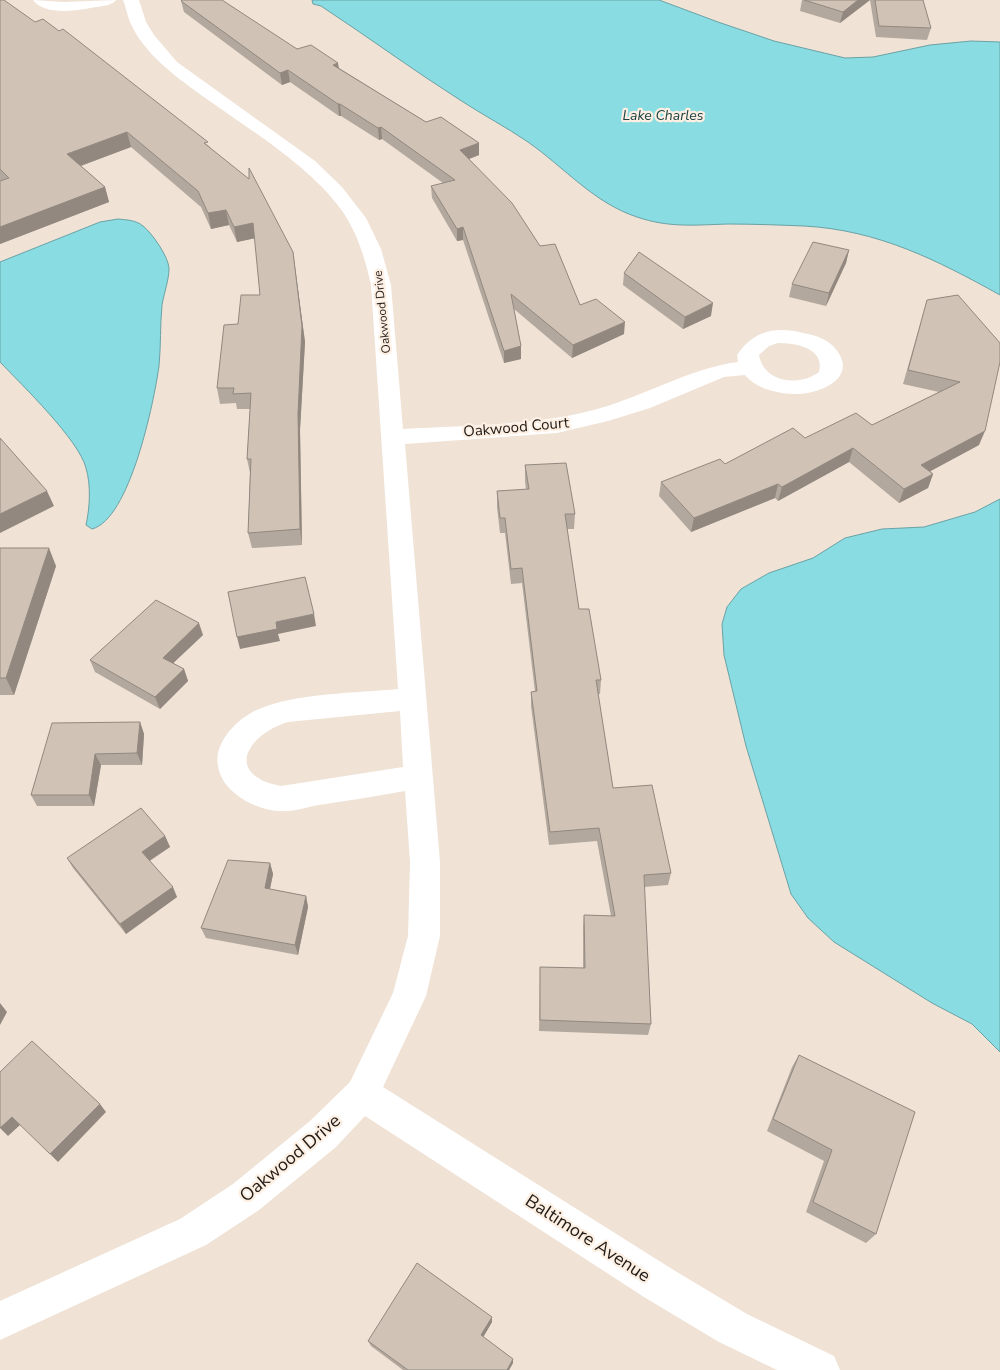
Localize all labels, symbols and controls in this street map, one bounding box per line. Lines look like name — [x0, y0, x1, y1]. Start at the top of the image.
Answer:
water label: Lake Charles — [623, 106, 704, 125]
street label: Oakwood Drive — [370, 270, 394, 354]
street label: Oakwood Court — [462, 412, 570, 442]
street label: Oakwood Drive — [234, 1109, 346, 1207]
street label: Baltimore Avenue — [521, 1189, 655, 1287]

